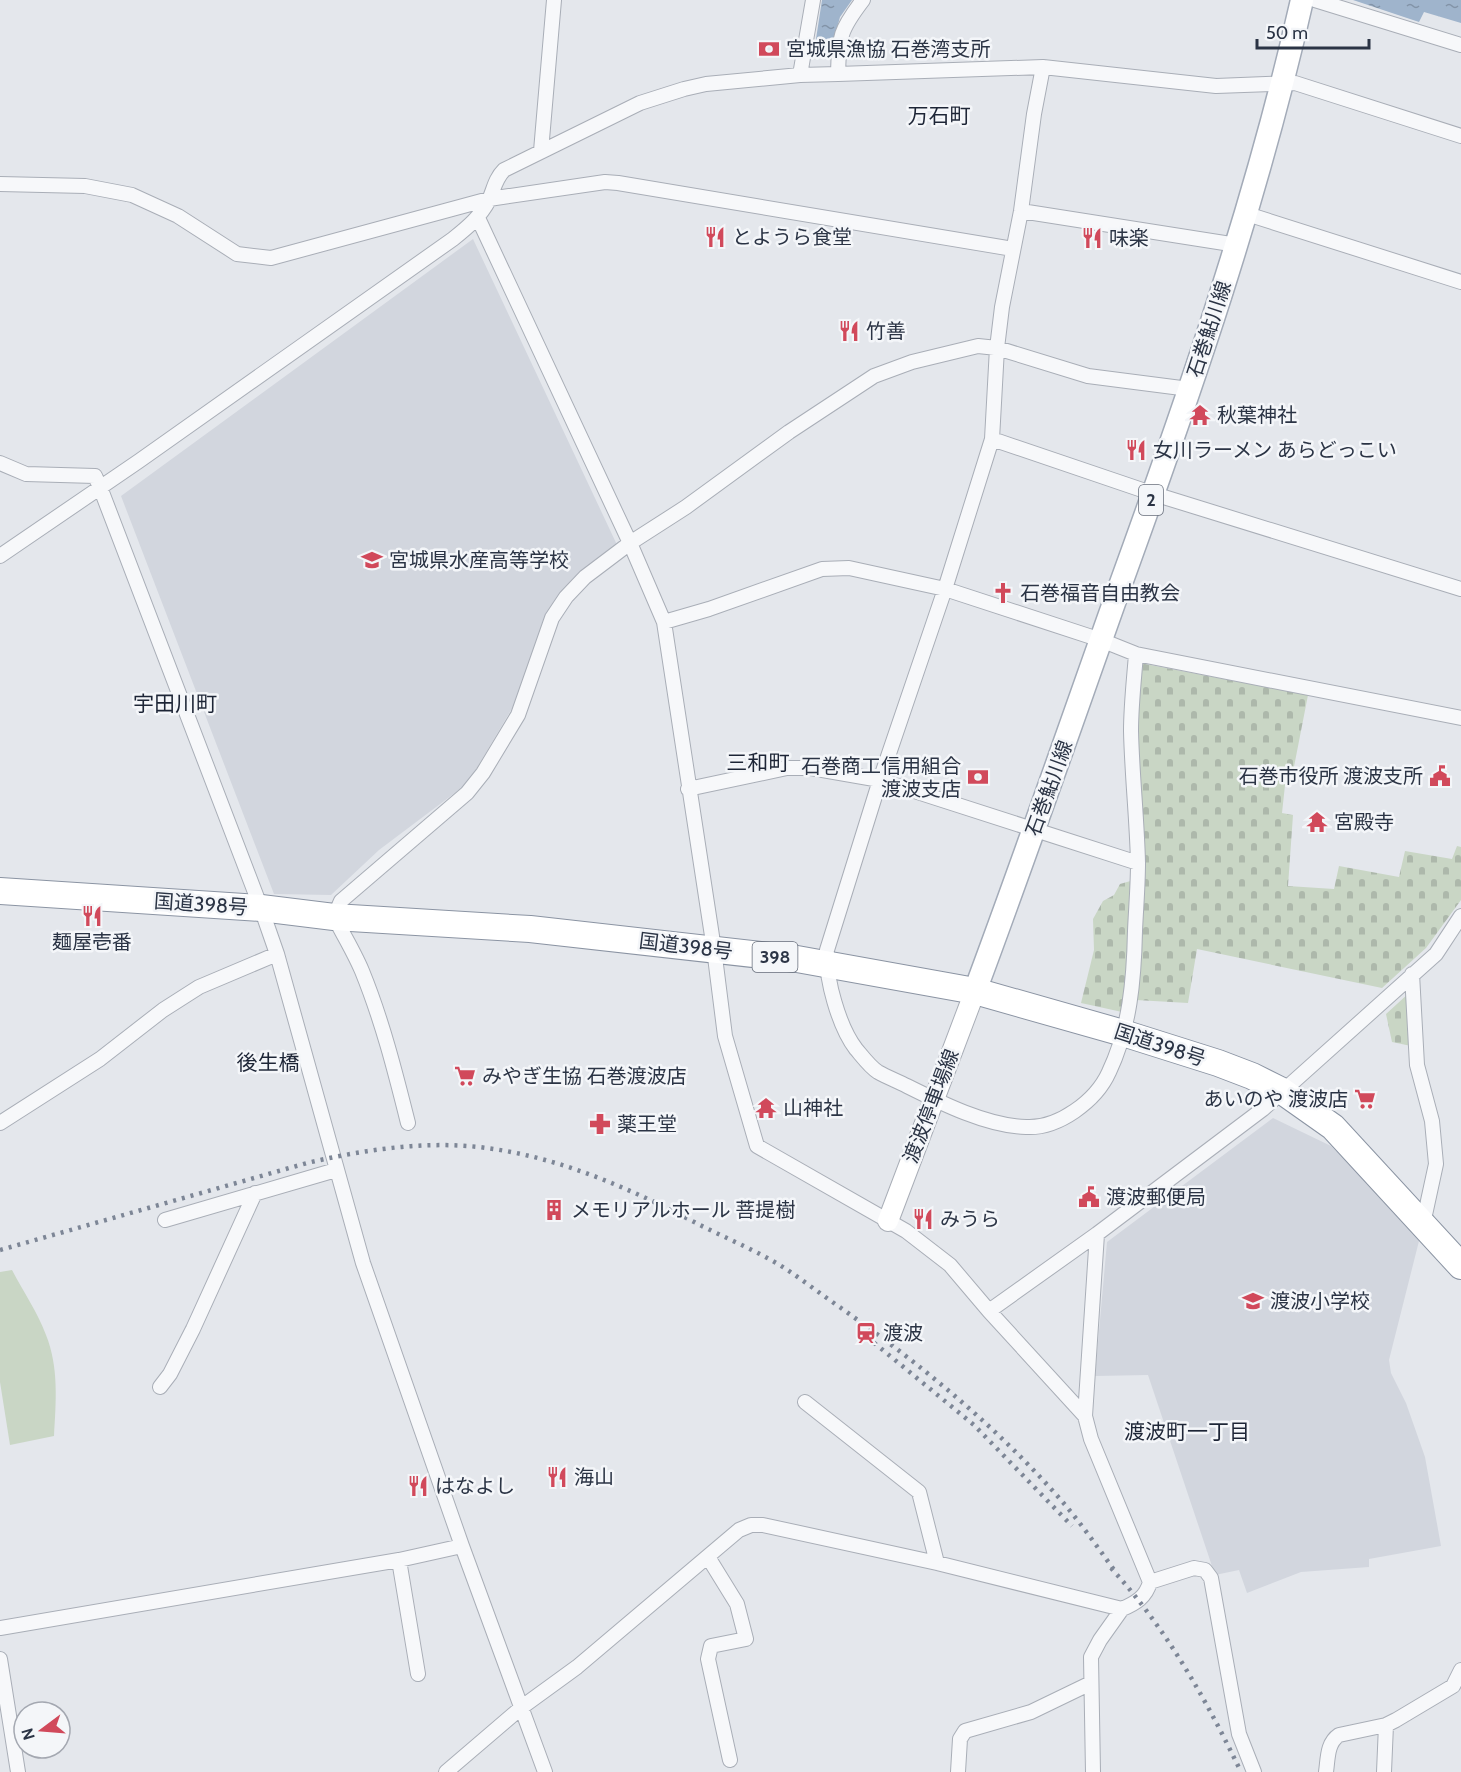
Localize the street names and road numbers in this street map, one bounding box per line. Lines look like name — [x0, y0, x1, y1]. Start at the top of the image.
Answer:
street label: 石巻鮎川線 — [1182, 278, 1236, 380]
road number: 2 — [1139, 485, 1163, 515]
street label: 石巻鮎川線 — [1021, 737, 1077, 839]
street label: 国道398号 — [153, 889, 249, 919]
street label: 国道398号 — [638, 928, 734, 964]
road number: 398 — [752, 942, 798, 972]
street label: 国道398号 — [1111, 1019, 1209, 1071]
street label: 渡波停車場線 — [898, 1046, 964, 1166]

